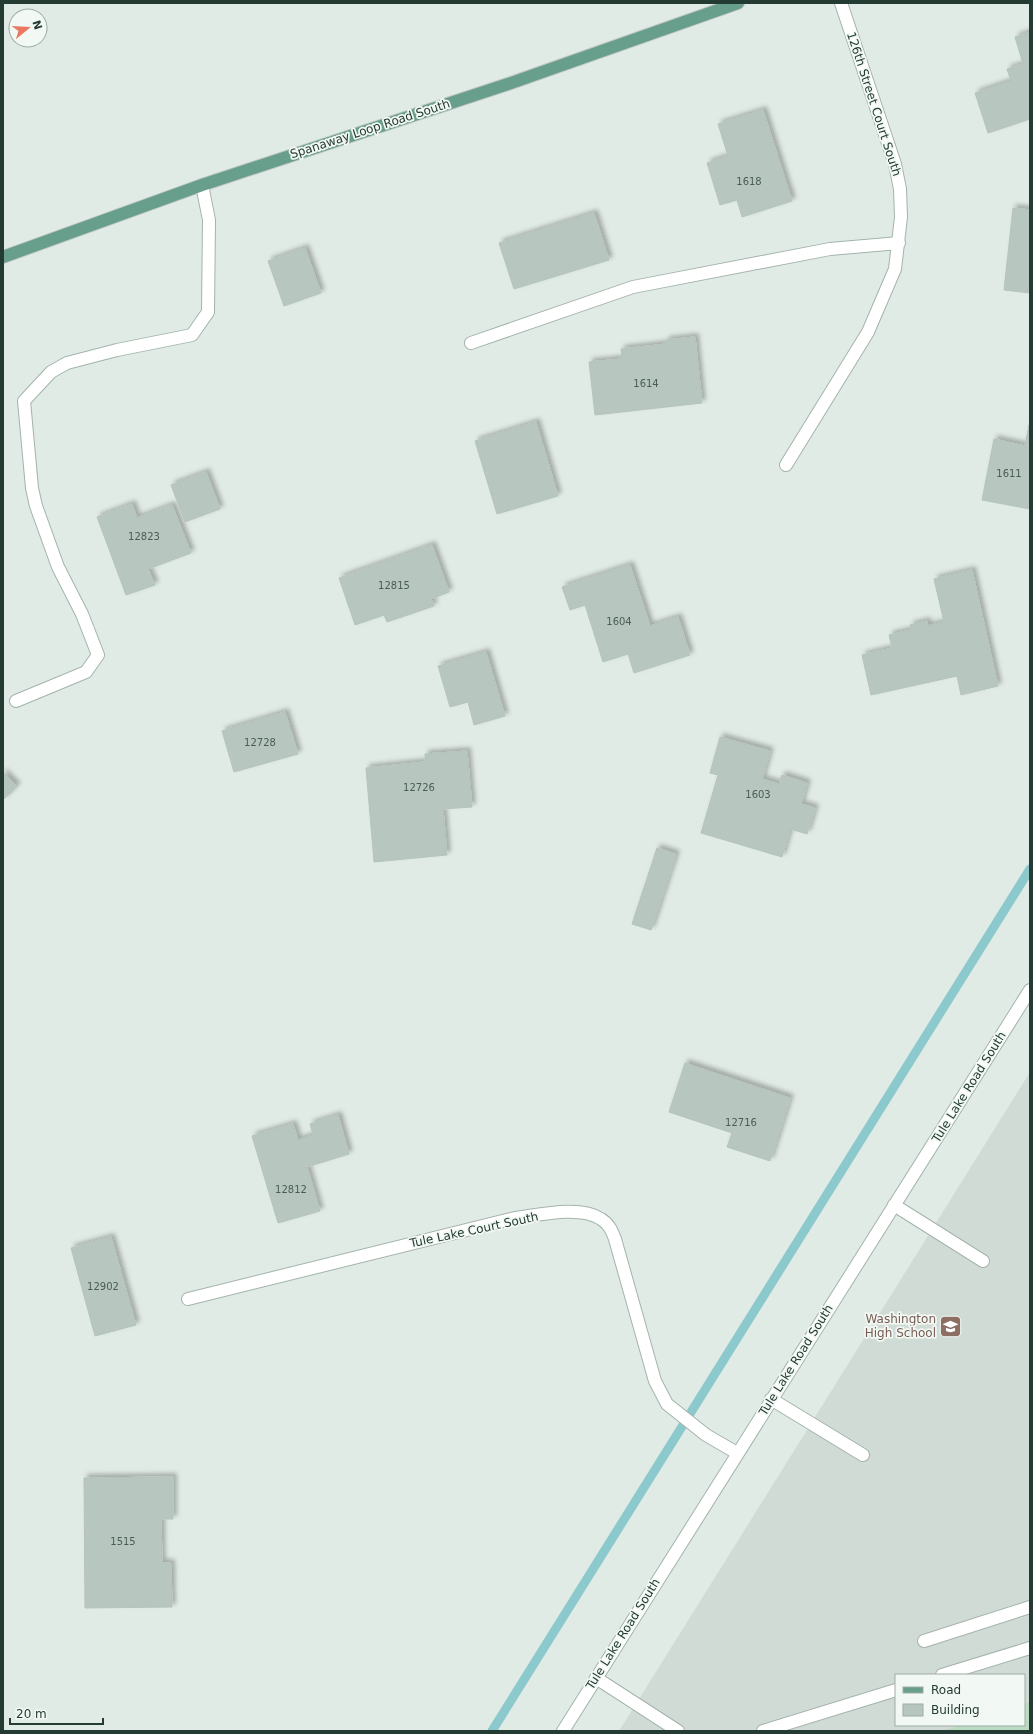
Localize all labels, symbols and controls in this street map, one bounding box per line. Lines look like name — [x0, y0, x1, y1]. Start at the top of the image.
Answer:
north arrow — [8, 8, 48, 48]
text: N — [29, 19, 45, 31]
street label: 126th Street Court South — [844, 30, 904, 178]
street label: Spanaway Loop Road South — [288, 97, 452, 161]
house number: 1618 — [736, 176, 762, 187]
house number: 1614 — [633, 378, 659, 389]
house number: 1611 — [996, 468, 1022, 479]
house number: 12823 — [128, 531, 160, 542]
house number: 12815 — [378, 580, 410, 591]
house number: 1604 — [606, 616, 632, 627]
house number: 12728 — [244, 737, 276, 748]
house number: 12726 — [403, 782, 435, 793]
house number: 1603 — [745, 789, 771, 800]
street label: Tule Lake Road South — [929, 1029, 1009, 1146]
house number: 12716 — [725, 1117, 757, 1128]
house number: 12812 — [275, 1184, 307, 1195]
street label: Tule Lake Court South — [407, 1210, 540, 1251]
house number: 12902 — [87, 1281, 119, 1292]
street label: Tule Lake Road South — [756, 1302, 836, 1419]
place label: Washington High School — [865, 1312, 936, 1340]
school or university icon: Washington High School — [938, 1313, 964, 1339]
house number: 1515 — [110, 1536, 136, 1547]
street label: Tule Lake Road South — [583, 1576, 663, 1693]
legend — [895, 1674, 1025, 1726]
text: Road — [931, 1683, 961, 1697]
scale bar — [10, 1700, 103, 1726]
text: Building — [931, 1703, 980, 1717]
text: 20 m — [16, 1707, 47, 1721]

